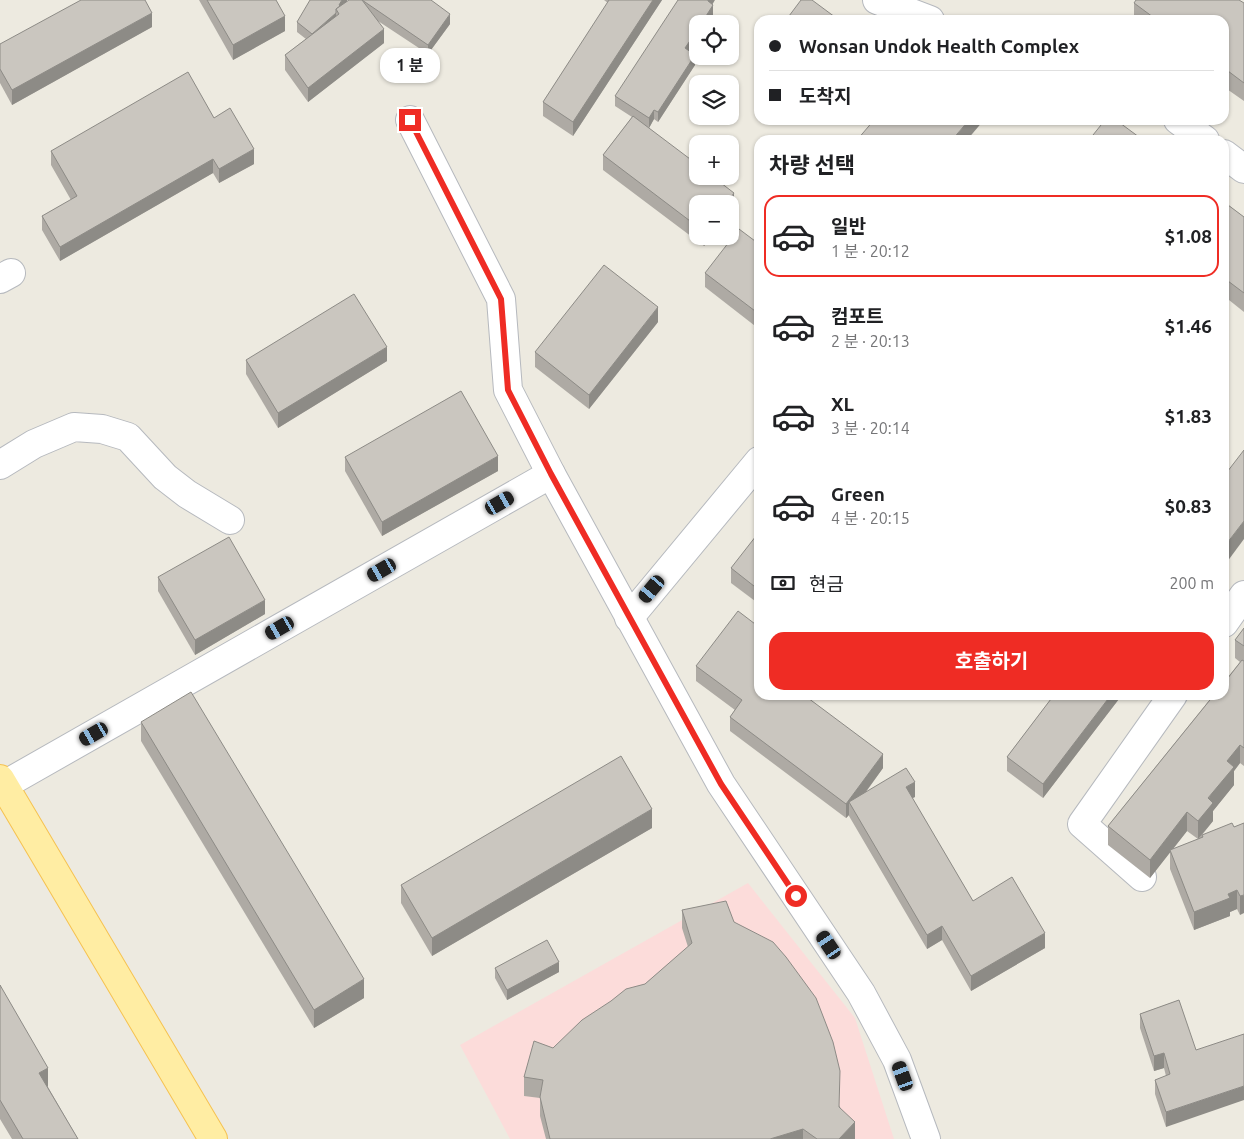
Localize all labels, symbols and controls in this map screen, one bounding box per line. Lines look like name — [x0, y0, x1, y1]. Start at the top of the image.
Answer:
map controls — [689, 15, 739, 245]
button: locate — [689, 15, 739, 65]
text: Wonsan Undok Health Complex — [799, 35, 1079, 57]
callout: 1 분 — [380, 48, 440, 82]
text: 1 분 — [396, 56, 424, 74]
button: layers — [689, 75, 739, 125]
text: 도착지 — [799, 85, 851, 107]
route end — [399, 109, 421, 131]
button: + — [689, 135, 739, 185]
text: 차량 선택 — [769, 152, 855, 177]
button: − — [689, 195, 739, 245]
icon: car — [771, 214, 816, 259]
text: 일반 — [831, 215, 866, 237]
text: $1.08 — [1164, 225, 1212, 247]
text: 1 분 · 20:12 — [831, 242, 910, 260]
icon: car — [771, 304, 816, 349]
text: 컴포트 — [831, 305, 883, 327]
text: $1.46 — [1164, 315, 1212, 337]
text: 2 분 · 20:13 — [831, 332, 910, 350]
text: XL — [831, 393, 854, 415]
icon: car — [771, 394, 816, 439]
text: $1.83 — [1164, 405, 1212, 427]
text: 3 분 · 20:14 — [831, 419, 910, 437]
text: Green — [831, 483, 885, 505]
icon: car — [771, 484, 816, 529]
car — [483, 489, 516, 517]
text: $0.83 — [1164, 495, 1212, 517]
text: 4 분 · 20:15 — [831, 509, 910, 527]
car — [365, 556, 398, 584]
icon: cash — [769, 569, 797, 597]
car — [636, 573, 667, 605]
text: 현금 — [809, 573, 844, 595]
text: 200 m — [1169, 574, 1214, 592]
car — [263, 614, 296, 642]
button: 호출하기 — [769, 632, 1214, 690]
car — [77, 720, 110, 748]
route start — [785, 885, 807, 907]
car — [814, 928, 843, 962]
car — [890, 1059, 915, 1093]

